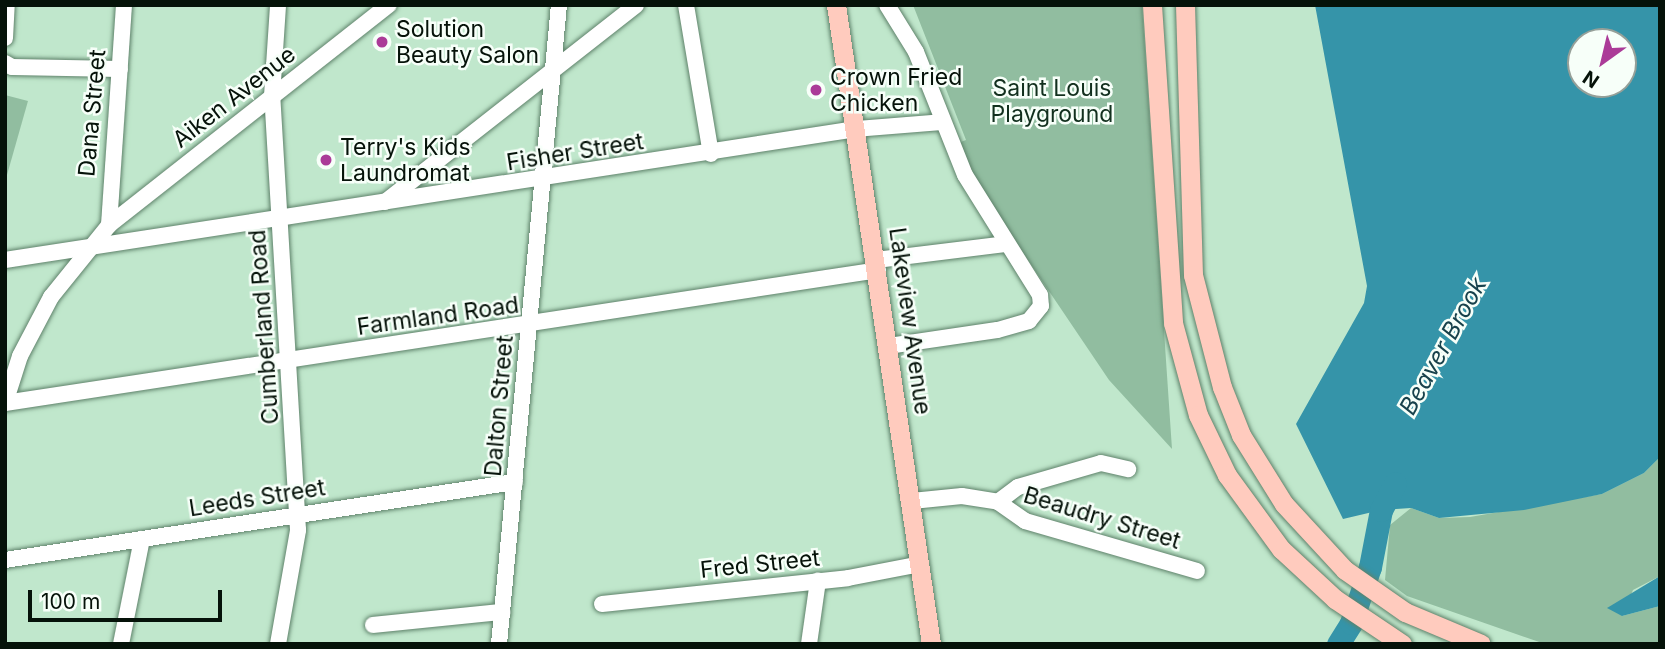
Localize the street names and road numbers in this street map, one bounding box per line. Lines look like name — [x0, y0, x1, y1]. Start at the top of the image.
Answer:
street label: Aiken Avenue — [167, 41, 301, 153]
street label: Dana Street — [73, 48, 111, 178]
street label: Fisher Street — [505, 128, 645, 176]
street label: Lakeview Avenue — [883, 226, 937, 416]
street label: Cumberland Road — [243, 229, 285, 425]
street label: Farmland Road — [355, 291, 521, 341]
street label: Dalton Street — [479, 334, 519, 478]
street label: Leeds Street — [187, 474, 327, 522]
street label: Beaudry Street — [1020, 481, 1184, 555]
street label: Fred Street — [699, 544, 821, 584]

